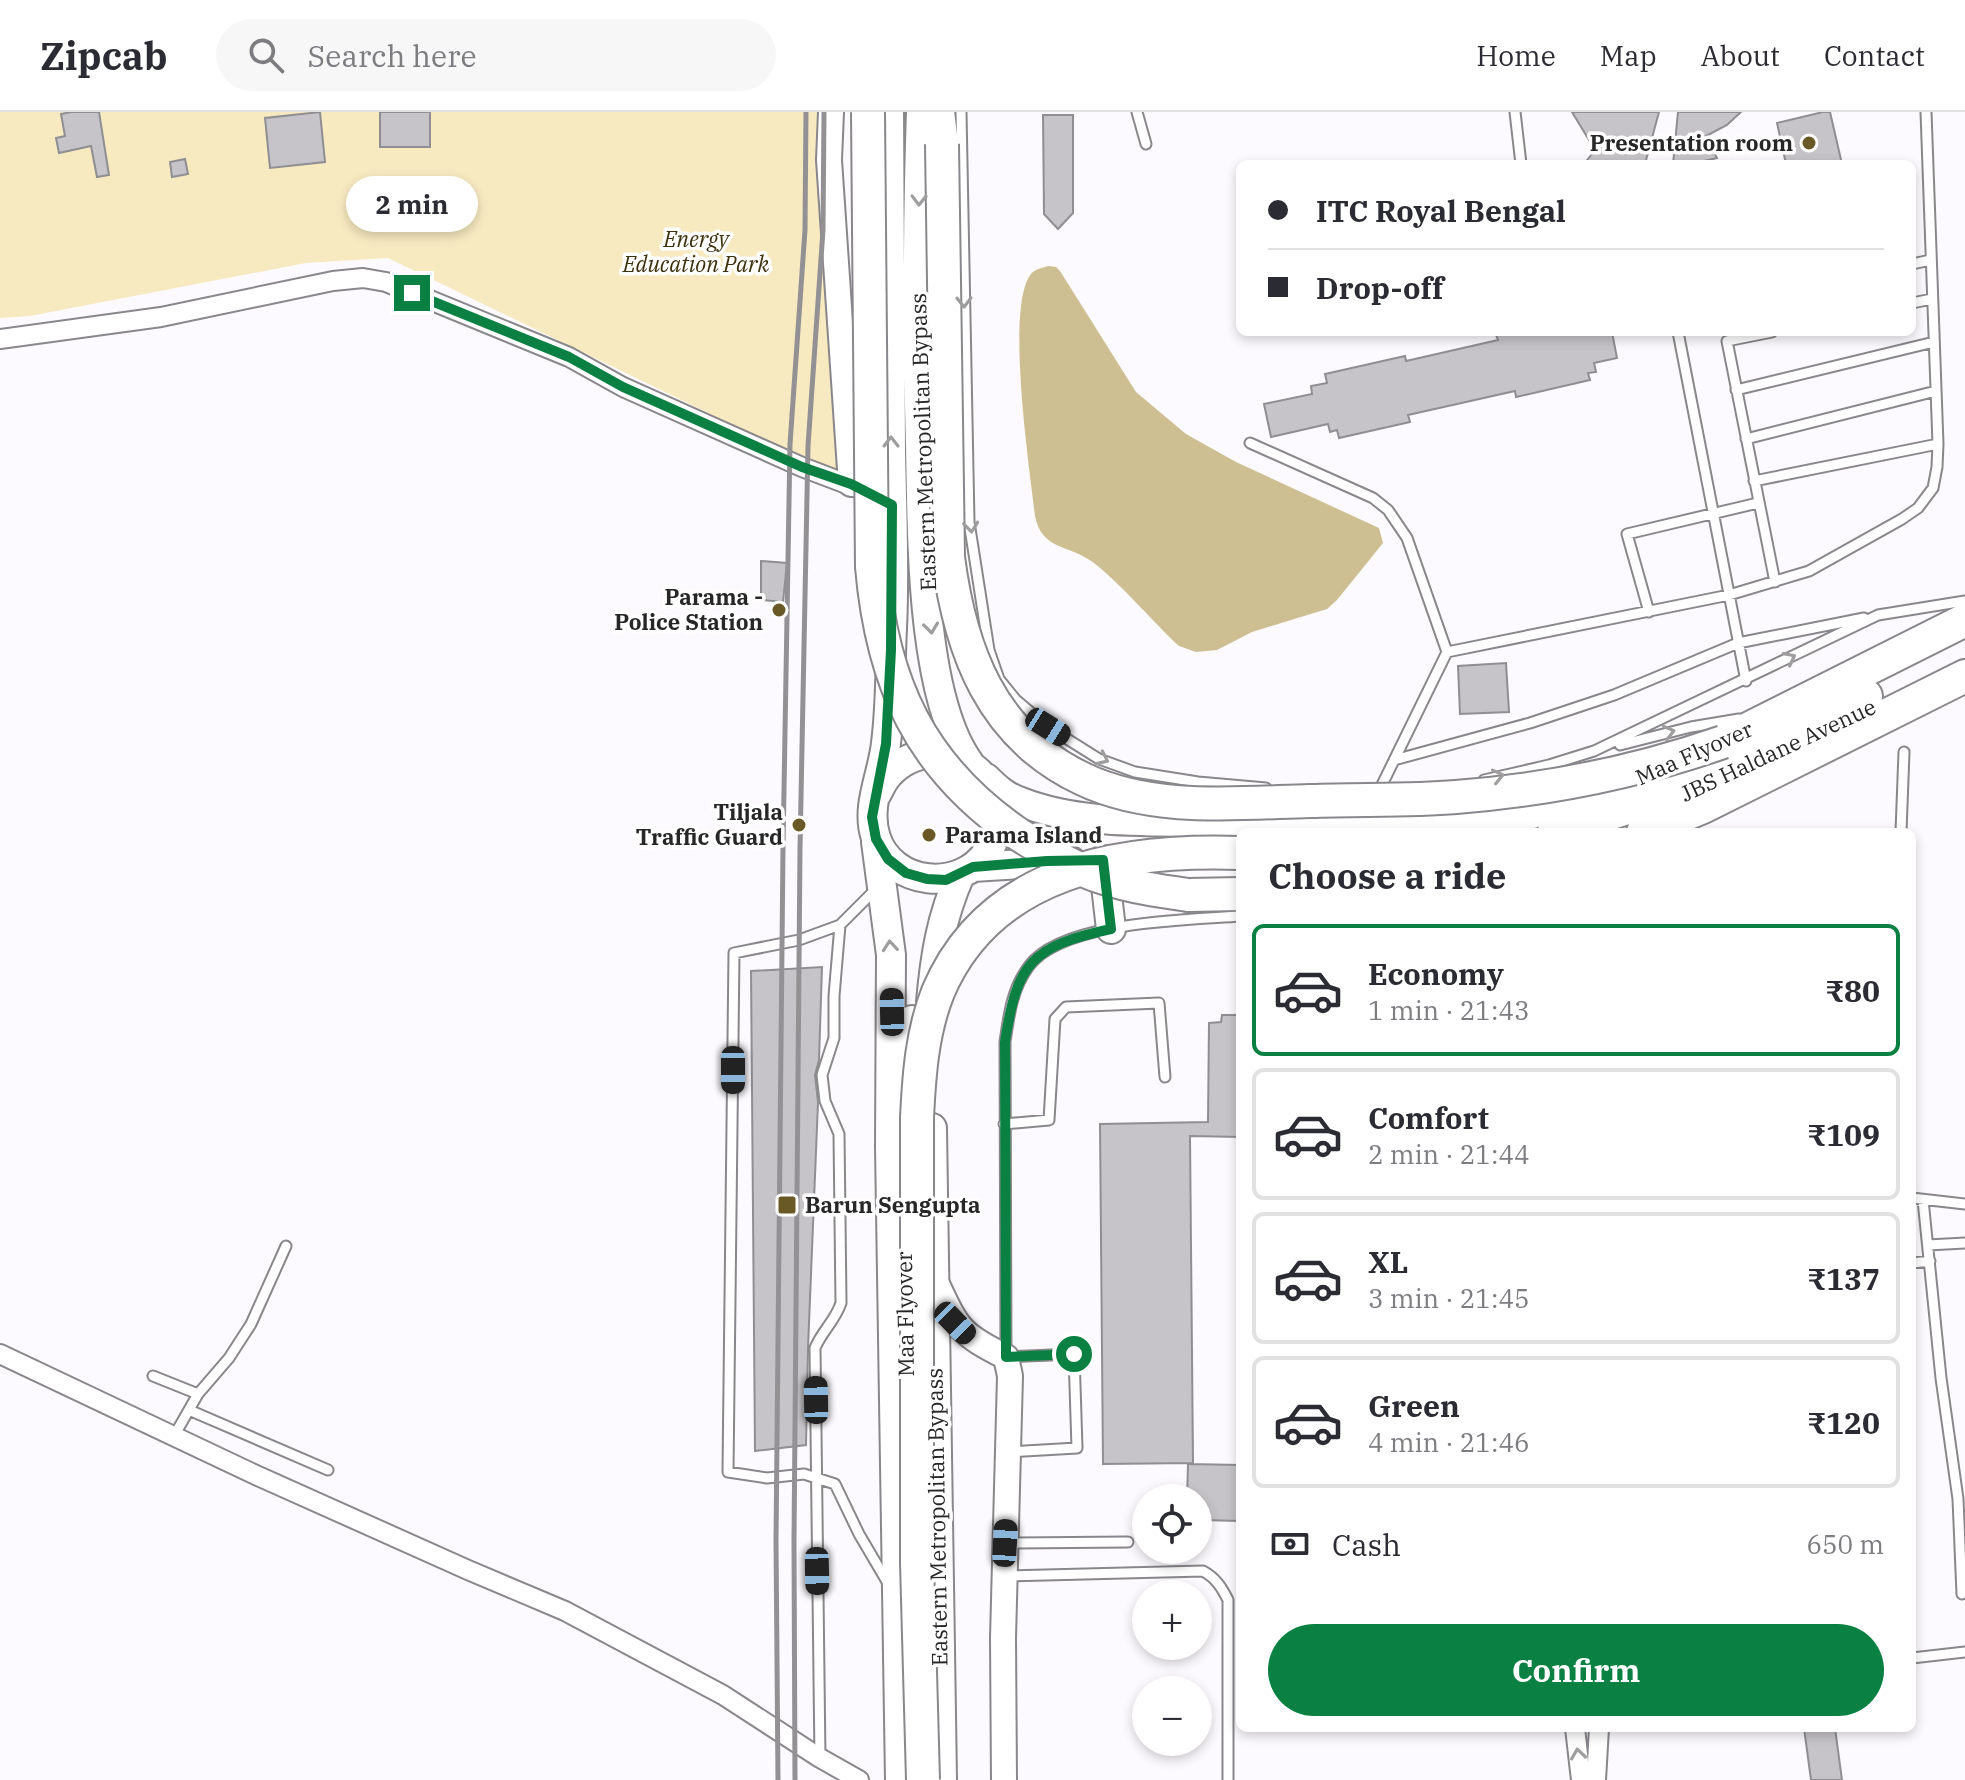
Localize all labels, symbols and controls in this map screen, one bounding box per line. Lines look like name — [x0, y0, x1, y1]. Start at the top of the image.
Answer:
search box — [216, 19, 776, 91]
text: Zipcab — [40, 31, 168, 80]
icon: search — [244, 33, 288, 77]
text: Search here — [308, 36, 477, 75]
text: Home — [1476, 37, 1556, 74]
text: Map — [1600, 37, 1657, 74]
text: About — [1701, 37, 1780, 74]
text: Contact — [1824, 37, 1925, 74]
place label: Presentation room — [1590, 128, 1793, 157]
marker: Presentation room — [1800, 134, 1818, 152]
callout: 2 min — [346, 177, 478, 233]
text: 2 min — [376, 187, 448, 221]
text: ITC Royal Bengal — [1316, 191, 1566, 230]
one-way arrow — [910, 194, 928, 207]
park label: Energy Education Park — [622, 224, 770, 278]
text: Drop-off — [1316, 268, 1444, 307]
route end — [394, 275, 430, 311]
street label: Eastern Metropolitan Bypass — [903, 293, 942, 591]
one-way arrow — [955, 296, 973, 309]
one-way arrow — [882, 435, 900, 448]
one-way arrow — [962, 521, 979, 534]
place label: Parama - Police Station — [614, 582, 763, 636]
marker: Parama - Police Station — [770, 601, 788, 619]
one-way arrow — [922, 621, 939, 634]
one-way arrow — [1782, 652, 1796, 668]
street label: JBS Haldane Avenue — [1675, 692, 1880, 808]
car — [1021, 704, 1075, 750]
street label: Maa Flyover — [1631, 714, 1757, 791]
one-way arrow — [1662, 725, 1676, 742]
one-way arrow — [1095, 750, 1110, 766]
one-way arrow — [1491, 768, 1505, 785]
place label: Tiljala Traffic Guard — [636, 797, 783, 851]
marker: Tiljala Traffic Guard — [790, 816, 808, 834]
place label: Parama Island — [945, 820, 1103, 849]
marker: Parama Island — [920, 826, 938, 844]
text: Choose a ride — [1268, 852, 1507, 899]
one-way arrow — [882, 939, 899, 952]
icon: car — [1272, 954, 1344, 1026]
text: Economy — [1368, 954, 1504, 993]
text: ₹80 — [1825, 971, 1880, 1010]
car — [880, 988, 904, 1036]
text: 1 min · 21:43 — [1368, 993, 1530, 1027]
car — [721, 1046, 745, 1094]
icon: car — [1272, 1098, 1344, 1170]
text: Comfort — [1368, 1098, 1489, 1137]
text: ₹109 — [1807, 1115, 1880, 1154]
text: 2 min · 21:44 — [1368, 1137, 1530, 1171]
place label: Barun Sengupta — [805, 1190, 981, 1219]
marker: Barun Sengupta — [776, 1194, 798, 1216]
icon: car — [1272, 1242, 1344, 1314]
text: XL — [1368, 1242, 1408, 1281]
street label: Maa Flyover — [889, 1251, 920, 1377]
text: ₹137 — [1807, 1259, 1880, 1298]
text: 3 min · 21:45 — [1368, 1281, 1530, 1315]
car — [930, 1297, 980, 1349]
route start — [1056, 1336, 1092, 1372]
street label: Eastern Metropolitan Bypass — [919, 1368, 954, 1666]
car — [804, 1376, 828, 1424]
icon: car — [1272, 1386, 1344, 1458]
text: Green — [1368, 1386, 1460, 1425]
text: ₹120 — [1807, 1403, 1880, 1442]
text: 4 min · 21:46 — [1368, 1425, 1530, 1459]
map controls — [1132, 1484, 1212, 1756]
button: locate — [1132, 1484, 1212, 1564]
car — [992, 1518, 1018, 1568]
icon: cash — [1268, 1522, 1312, 1566]
text: Cash — [1332, 1525, 1401, 1564]
text: 650 m — [1806, 1527, 1884, 1561]
car — [805, 1547, 829, 1595]
button: + — [1132, 1580, 1212, 1660]
button: Confirm — [1268, 1624, 1884, 1716]
button: − — [1132, 1676, 1212, 1756]
one-way arrow — [1570, 1747, 1587, 1761]

